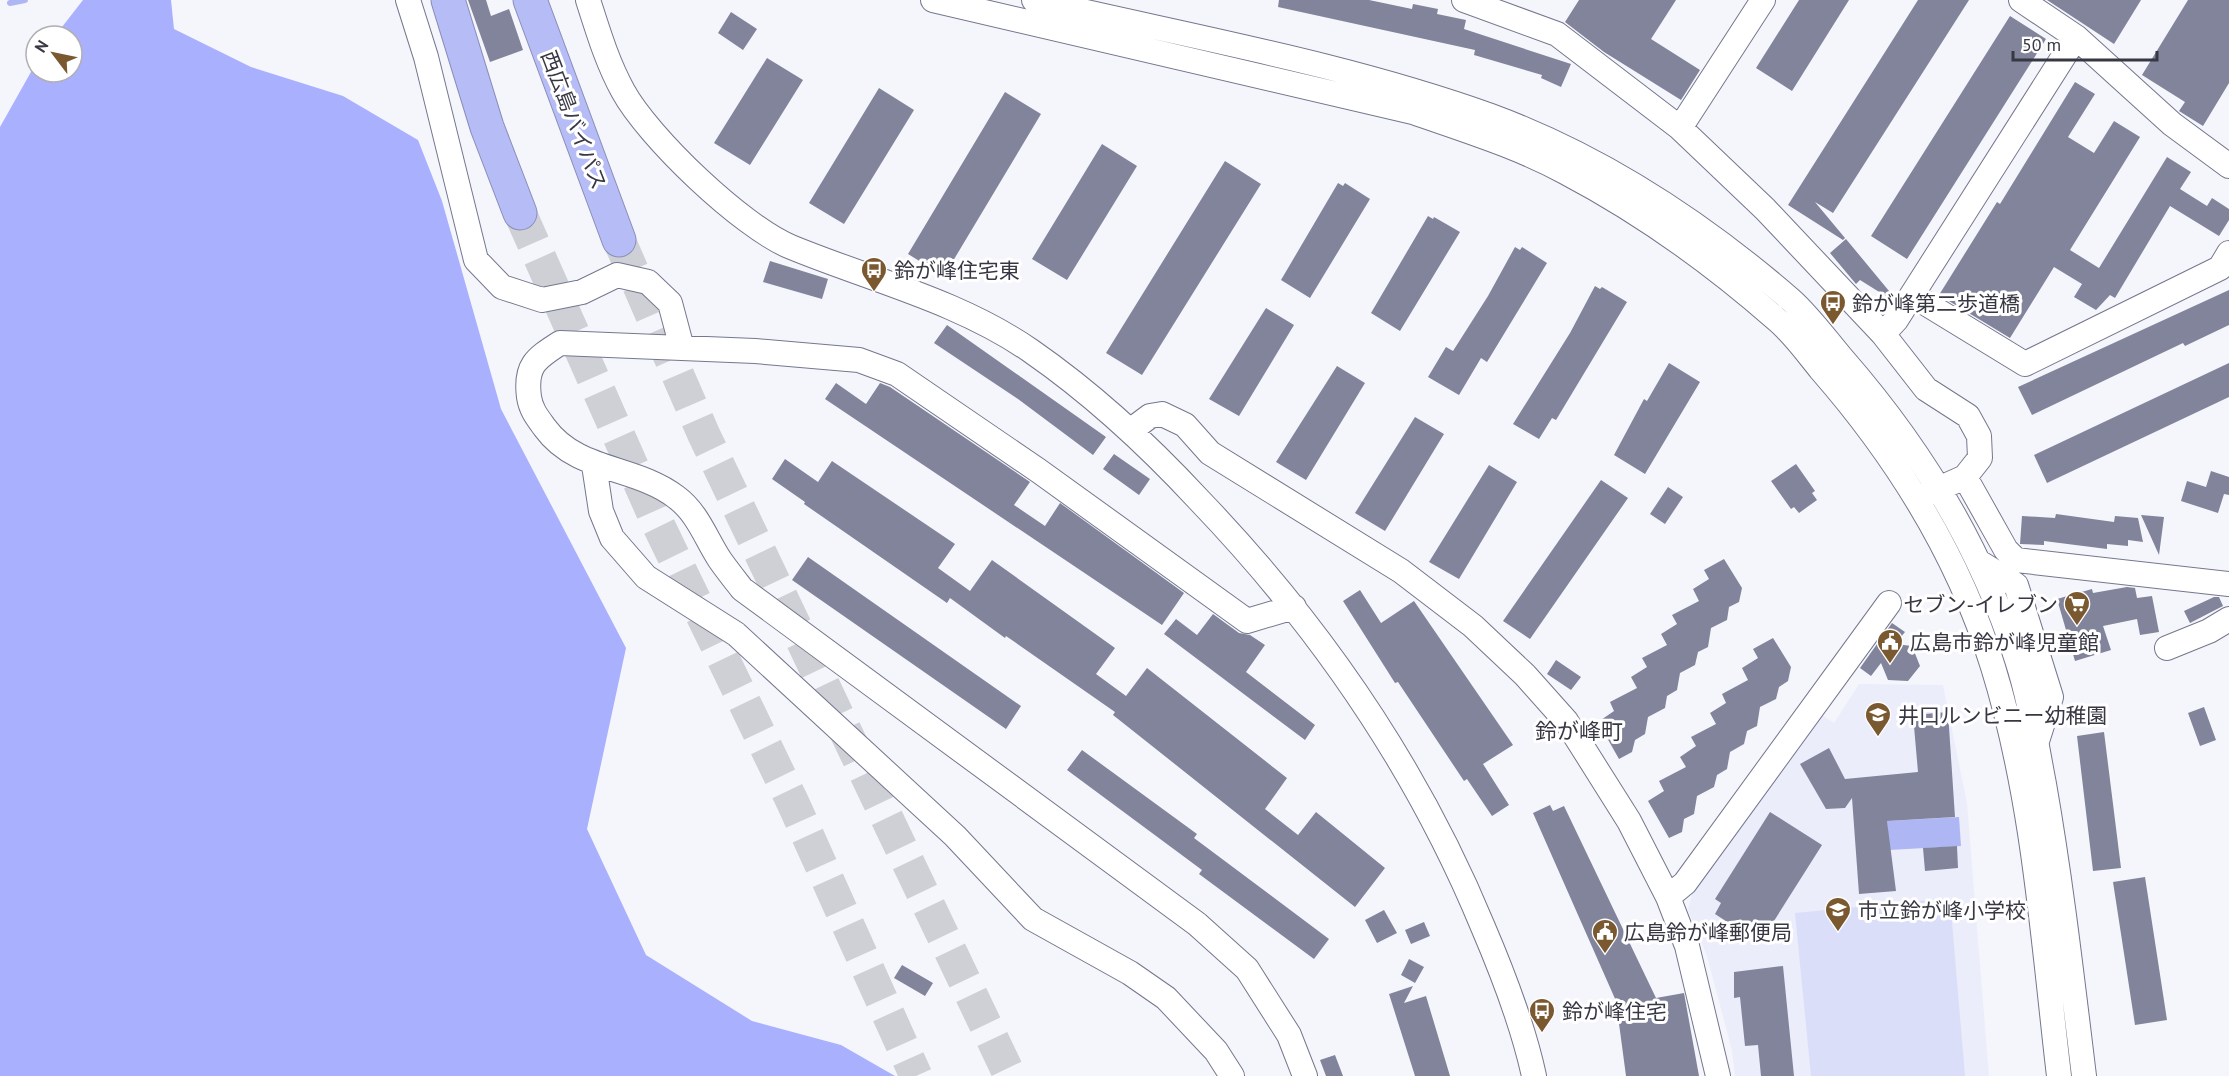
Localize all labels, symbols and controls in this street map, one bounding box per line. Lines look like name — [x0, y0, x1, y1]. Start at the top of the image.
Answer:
north arrow — [24, 24, 84, 84]
scale bar — [2013, 24, 2157, 62]
text: 50 m — [2022, 33, 2061, 56]
text: N — [30, 36, 53, 56]
street label: 西広島バイパス — [535, 47, 613, 193]
bus stop icon: 鈴が峰住宅東 — [859, 255, 889, 293]
place label: 鈴が峰住宅東 — [894, 257, 1020, 284]
bus stop icon: 鈴が峰第二歩道橋 — [1818, 288, 1848, 326]
place label: 鈴が峰第二歩道橋 — [1852, 290, 2020, 317]
supermarket icon: セブン-イレブン — [2062, 589, 2092, 627]
place label: セブン-イレブン — [1903, 591, 2058, 618]
public building icon: 広島市鈴が峰児童館 — [1875, 627, 1905, 665]
place label: 広島市鈴が峰児童館 — [1910, 629, 2099, 656]
school or university icon: 井口ルンビニー幼稚園 — [1863, 700, 1893, 738]
place label: 井口ルンビニー幼稚園 — [1898, 702, 2108, 729]
district label: 鈴が峰町 — [1535, 717, 1623, 745]
school or university icon: 市立鈴が峰小学校 — [1823, 895, 1853, 933]
place label: 市立鈴が峰小学校 — [1858, 897, 2026, 924]
public building icon: 広島鈴が峰郵便局 — [1590, 917, 1620, 955]
place label: 広島鈴が峰郵便局 — [1624, 919, 1792, 946]
bus stop icon: 鈴が峰住宅 — [1527, 996, 1557, 1034]
place label: 鈴が峰住宅 — [1562, 998, 1667, 1025]

